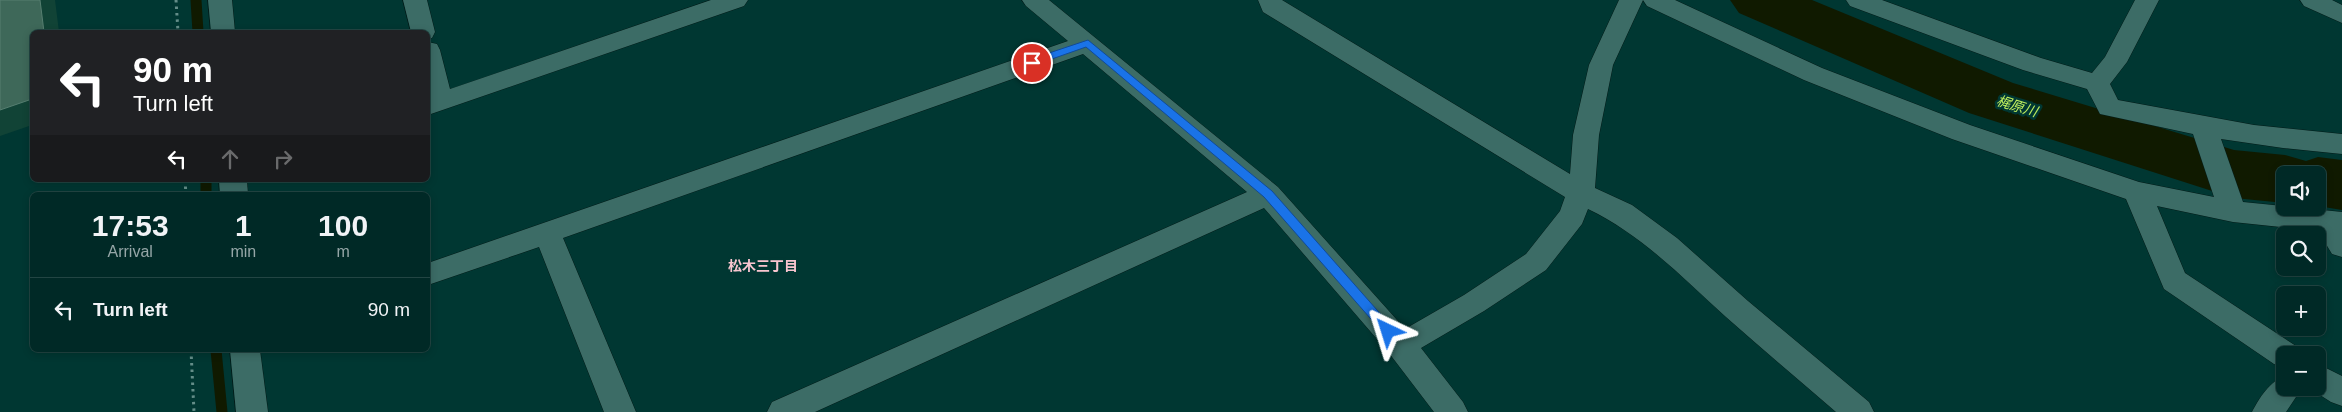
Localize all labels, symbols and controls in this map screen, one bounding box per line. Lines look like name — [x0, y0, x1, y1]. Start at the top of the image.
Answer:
pin — [1011, 42, 1053, 84]
icon: arrive — [1018, 49, 1046, 77]
icon: left — [50, 50, 115, 115]
text: 90 m — [133, 50, 213, 89]
text: Turn left — [133, 91, 213, 116]
water label: 梶原川 — [1995, 92, 2041, 120]
icon: left — [163, 145, 191, 173]
icon: ahead — [216, 145, 244, 173]
icon: right — [269, 145, 297, 173]
map controls — [2276, 166, 2326, 396]
button: sound — [2276, 166, 2326, 216]
text: 17:53 — [92, 209, 169, 242]
text: 1 — [235, 209, 252, 242]
text: 100 — [318, 209, 368, 242]
button: search — [2276, 226, 2326, 276]
text: Arrival — [108, 243, 153, 260]
text: min — [230, 243, 256, 260]
text: m — [336, 243, 350, 260]
district label: 松木三丁目 — [728, 258, 798, 274]
button: + — [2276, 286, 2326, 336]
icon: left — [50, 296, 78, 324]
text: Turn left — [93, 299, 168, 320]
text: 90 m — [368, 299, 410, 320]
position arrow — [1361, 304, 1413, 356]
button: − — [2276, 346, 2326, 396]

